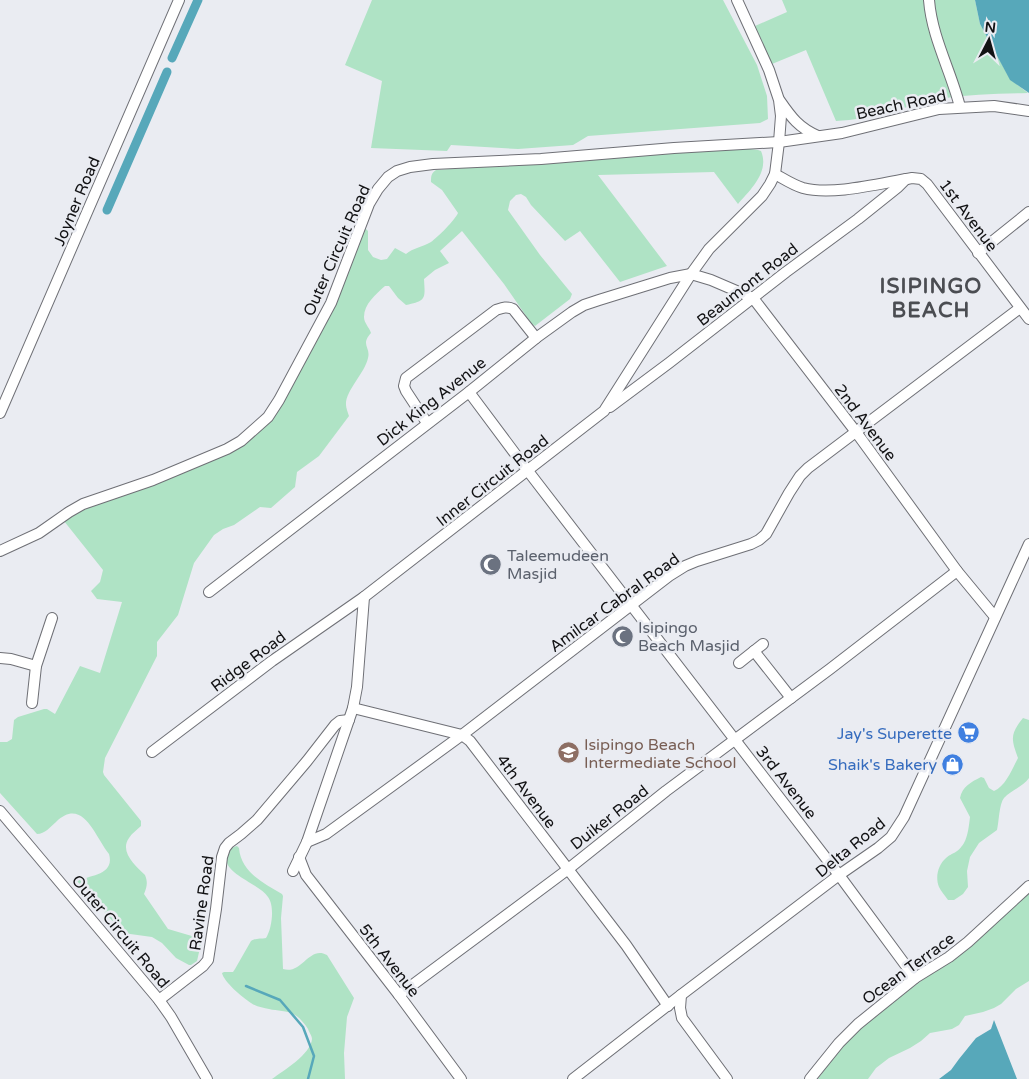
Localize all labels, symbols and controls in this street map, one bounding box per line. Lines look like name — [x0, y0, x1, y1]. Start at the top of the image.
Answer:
north arrow — [964, 15, 1014, 65]
text: N — [984, 19, 997, 37]
street label: Beach Road — [854, 86, 948, 124]
street label: Joyner Road — [49, 154, 105, 249]
street label: 1st Avenue — [935, 176, 1002, 256]
street label: Outer Circuit Road — [299, 182, 375, 319]
street label: Beaumont Road — [693, 239, 802, 331]
district label: ISIPINGO BEACH — [880, 274, 982, 323]
street label: Dick King Avenue — [373, 353, 490, 451]
street label: 2nd Avenue — [830, 380, 901, 465]
street label: Inner Circuit Road — [432, 431, 553, 531]
place label: Taleemudeen Masjid — [507, 546, 609, 584]
street label: Amilcar Cabral Road — [546, 549, 684, 657]
mosque icon: Taleemudeen Masjid — [479, 552, 503, 576]
place label: Isipingo Beach Masjid — [638, 618, 740, 656]
mosque icon: Isipingo Beach Masjid — [610, 624, 634, 648]
street label: Ridge Road — [207, 627, 290, 697]
supermarket icon: Jay's Superette — [956, 721, 980, 745]
place label: Jay's Superette — [837, 724, 952, 744]
place label: Isipingo Beach Intermediate School — [584, 735, 737, 773]
school or university icon: Isipingo Beach Intermediate School — [556, 741, 580, 765]
street label: 3rd Avenue — [751, 742, 821, 823]
street label: 4th Avenue — [492, 751, 560, 832]
shop icon: Shaik's Bakery — [941, 752, 965, 776]
place label: Shaik's Bakery — [828, 755, 937, 775]
street label: Duiker Road — [567, 781, 653, 855]
street label: Delta Road — [812, 814, 890, 882]
street label: Ravine Road — [185, 854, 219, 952]
street label: Outer Circuit Road — [67, 871, 173, 992]
street label: 5th Avenue — [354, 920, 424, 1001]
street label: Ocean Terrace — [858, 928, 959, 1009]

